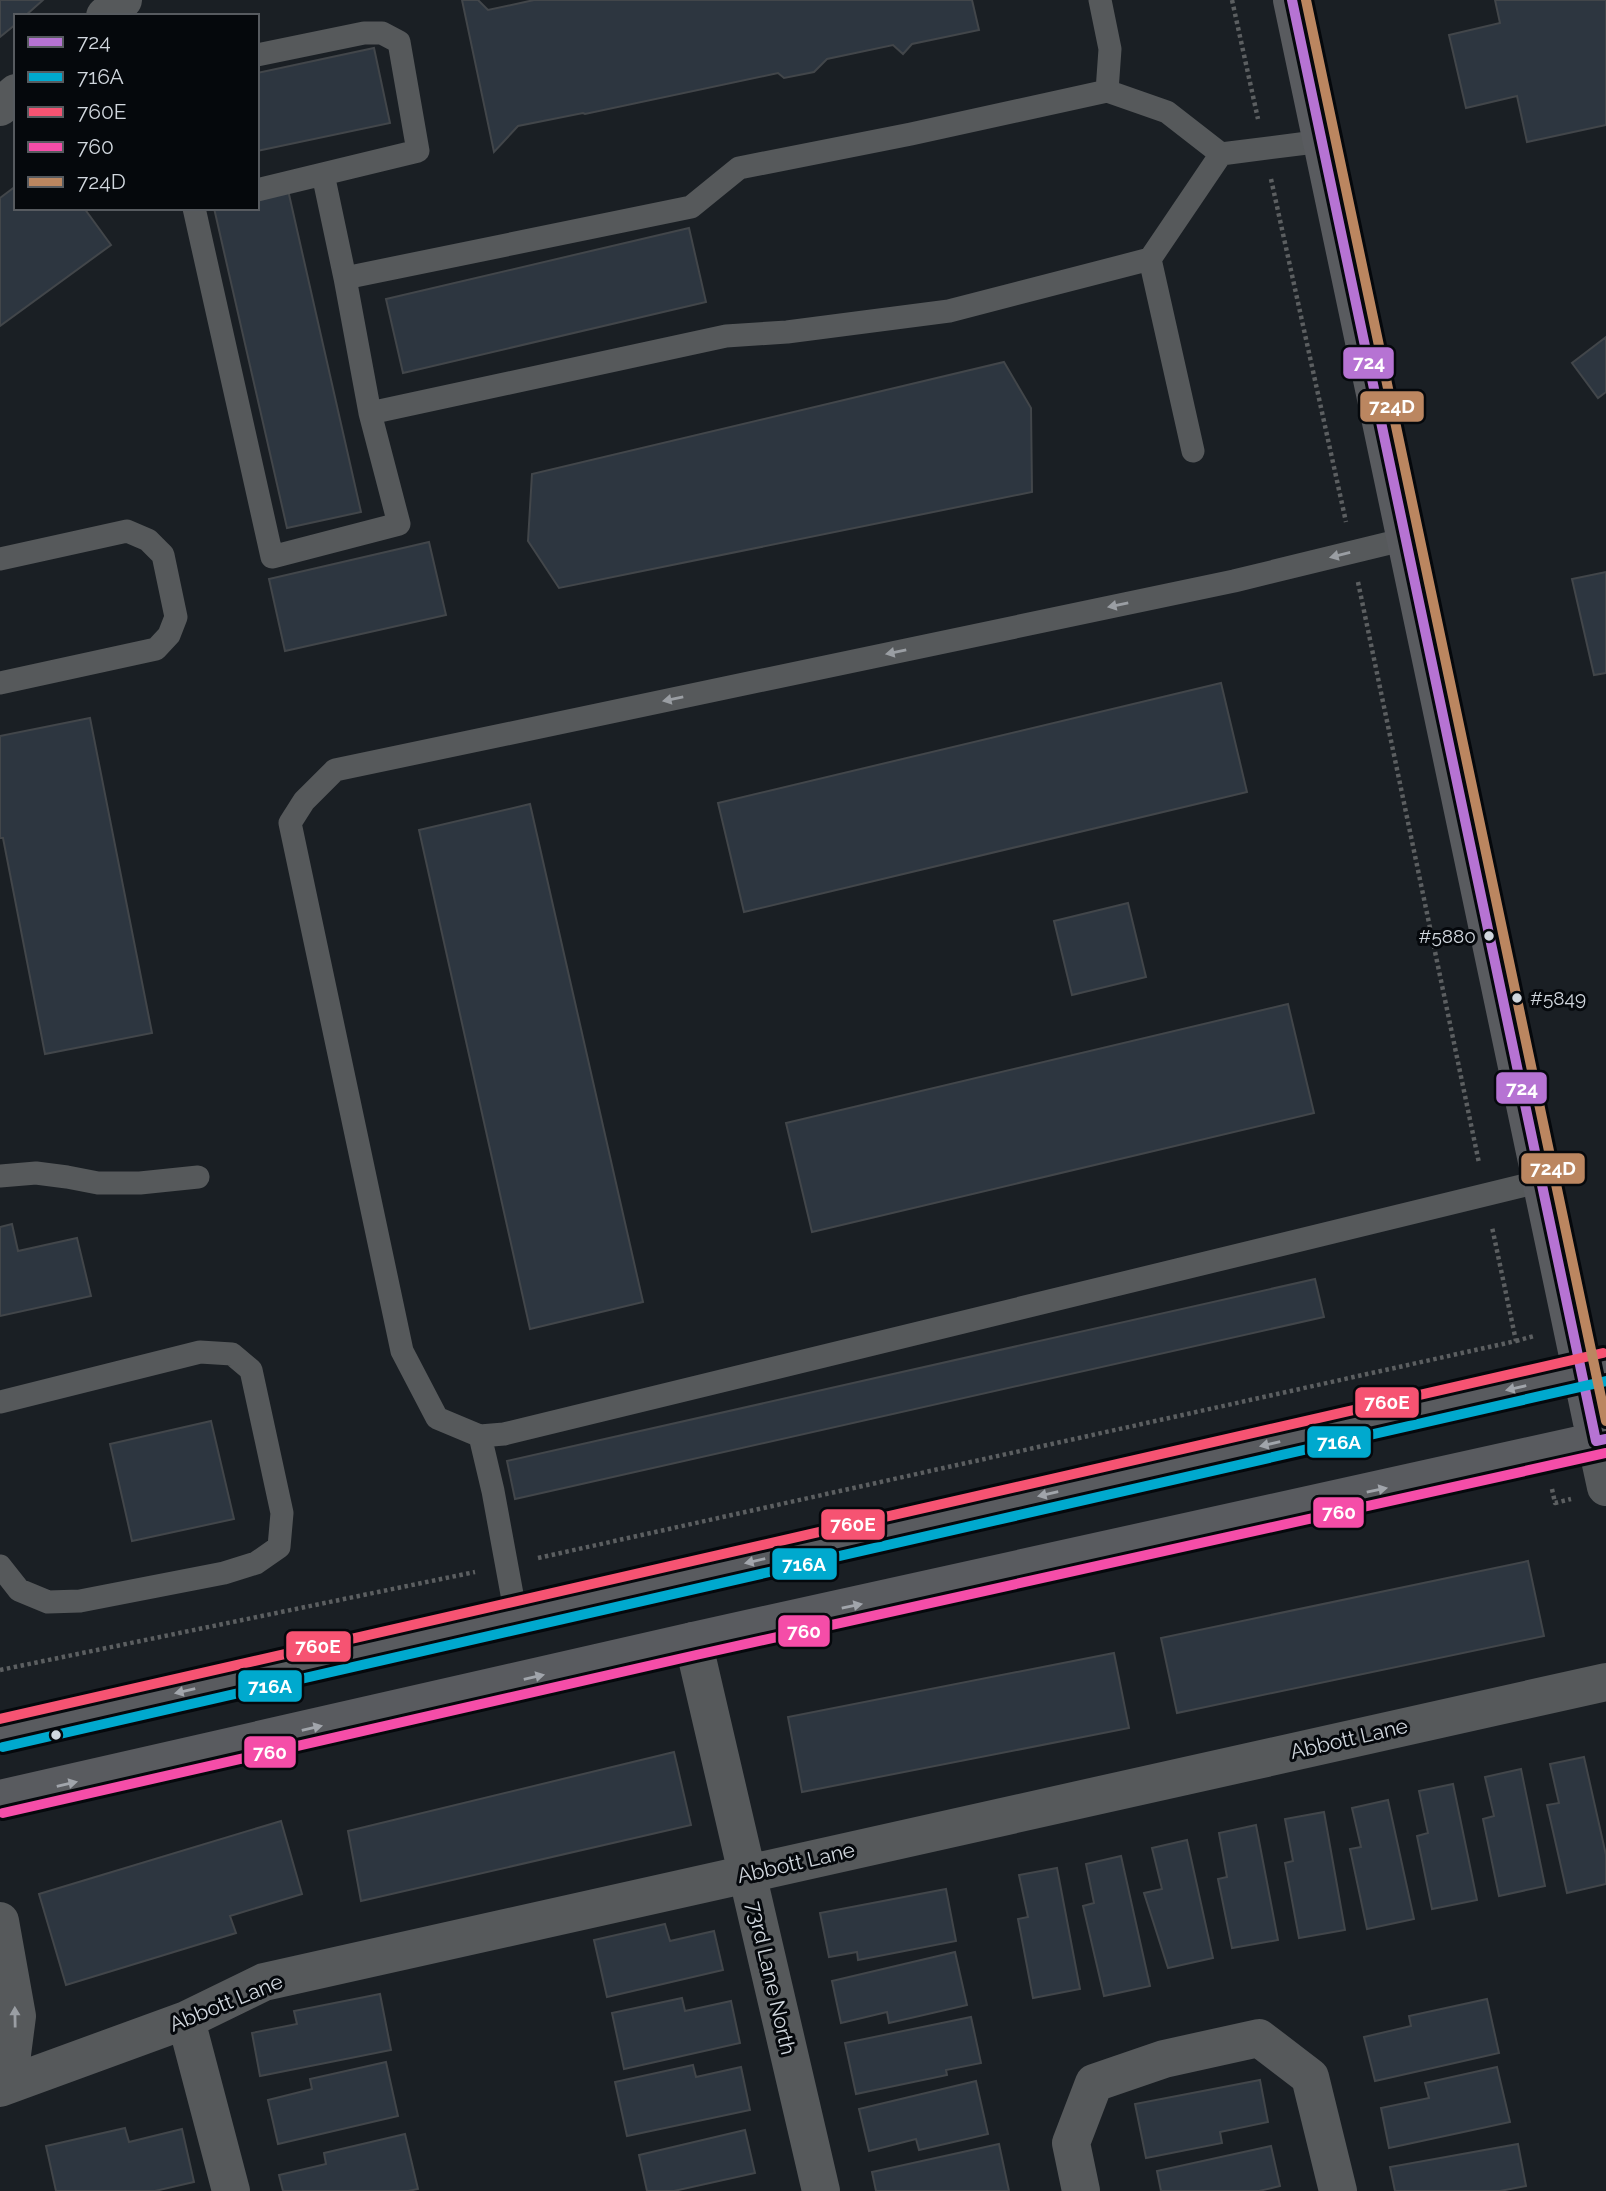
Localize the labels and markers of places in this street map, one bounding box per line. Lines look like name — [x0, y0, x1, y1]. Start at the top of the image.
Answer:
place label: #5880 — [1419, 925, 1476, 947]
marker: #5880 — [1482, 929, 1496, 943]
place label: #5849 — [1530, 987, 1586, 1009]
marker: #5849 — [1510, 991, 1524, 1005]
unlabelled marker — [49, 1728, 63, 1742]

